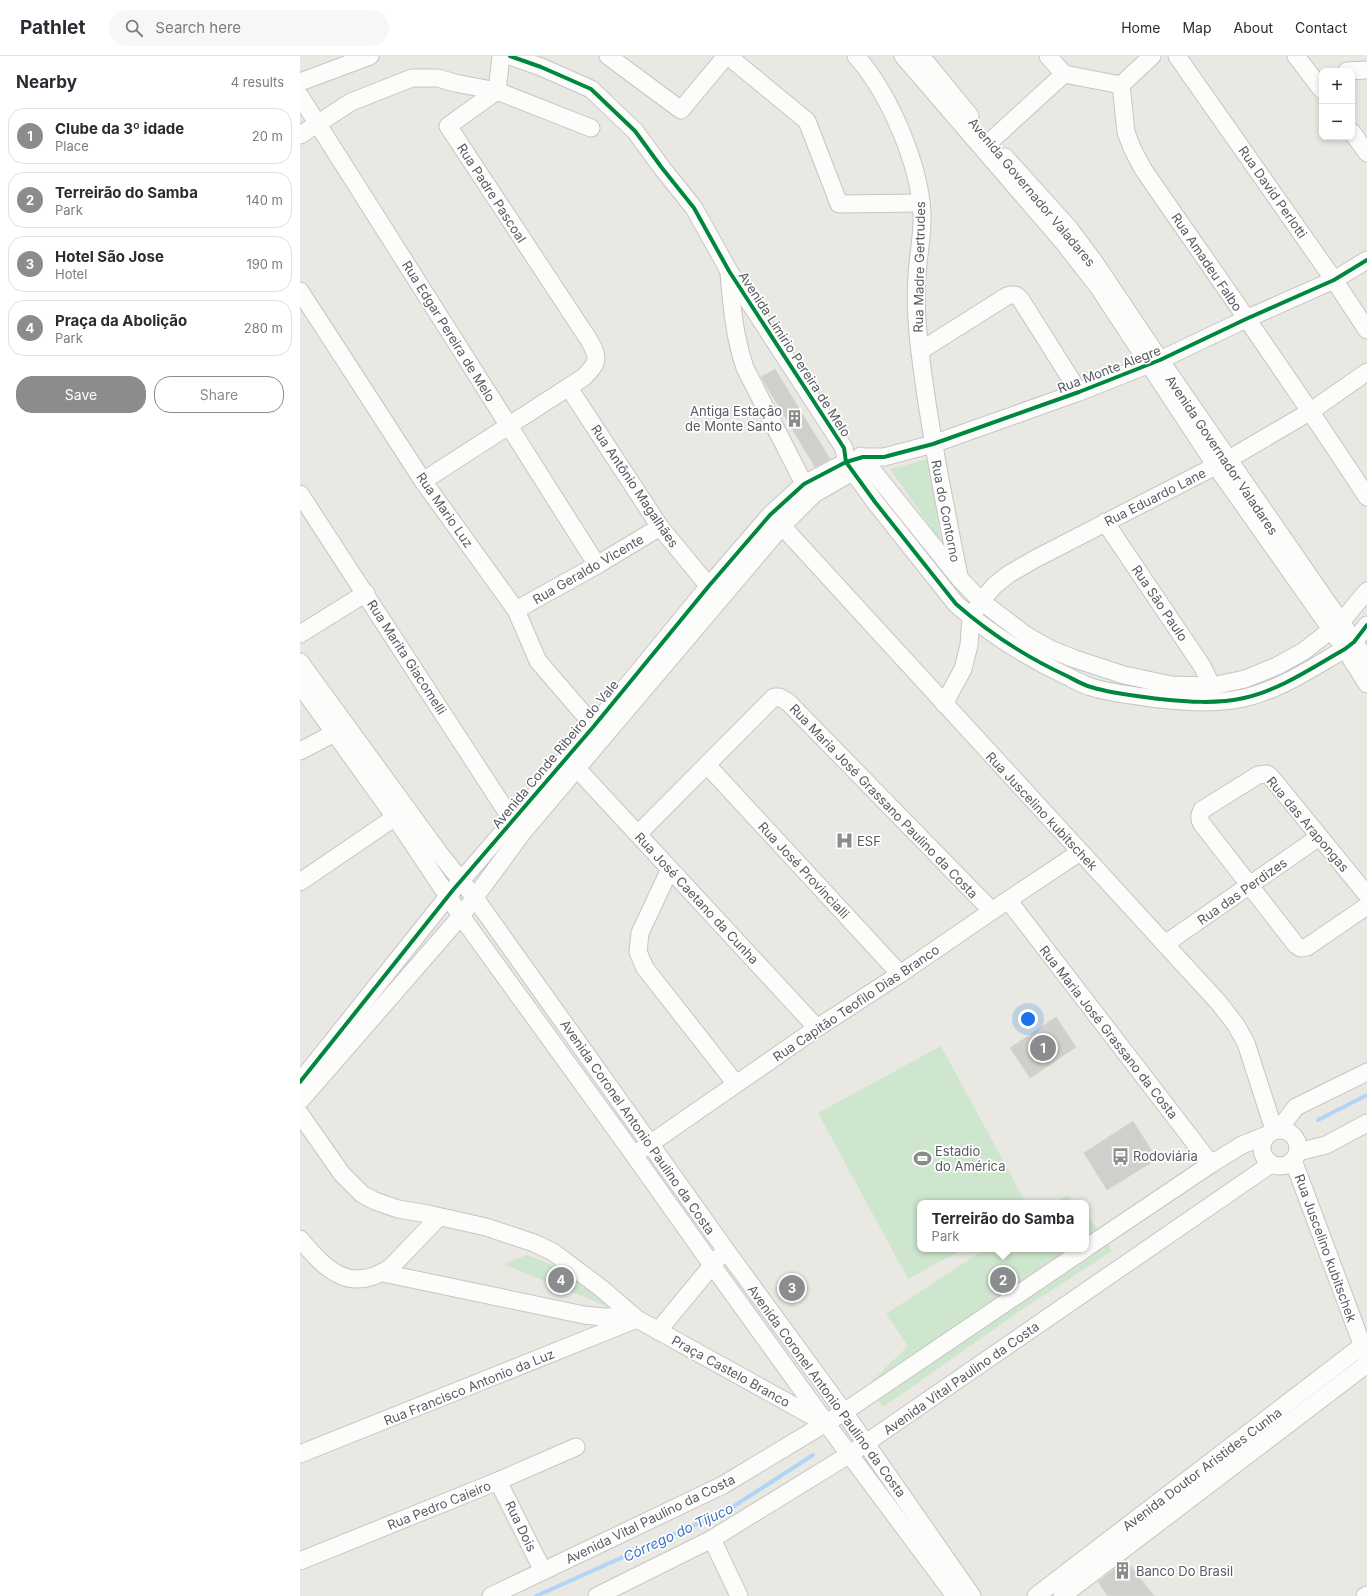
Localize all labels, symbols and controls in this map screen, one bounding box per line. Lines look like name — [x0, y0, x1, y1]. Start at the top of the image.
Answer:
search box — [109, 10, 389, 46]
text: Pathlet — [20, 16, 85, 39]
icon: search — [123, 17, 145, 39]
text: Search here — [155, 18, 241, 37]
text: Home — [1121, 19, 1160, 36]
text: Map — [1182, 19, 1212, 36]
text: About — [1234, 19, 1273, 36]
text: Contact — [1295, 19, 1347, 36]
map controls — [1319, 68, 1355, 140]
button: + — [1319, 68, 1355, 104]
text: Nearby — [16, 72, 77, 92]
text: 4 results — [231, 74, 284, 90]
button: − — [1319, 104, 1355, 140]
street label: Avenida Governador Valadares — [965, 114, 1099, 270]
text: Clube da 3º idade — [55, 119, 184, 138]
text: 1 — [27, 128, 33, 144]
text: 20 m — [252, 128, 283, 144]
text: Place — [55, 138, 89, 154]
street label: Rua Padre Pascoal — [454, 141, 530, 245]
street label: Rua David Perlotti — [1235, 143, 1311, 241]
text: Terreirão do Samba — [55, 183, 198, 202]
text: 2 — [26, 192, 34, 208]
text: 140 m — [246, 192, 283, 208]
street label: Rua Madre Gertrudes — [910, 201, 928, 333]
text: Park — [55, 202, 83, 218]
street label: Rua Amadeu Falbo — [1168, 210, 1246, 314]
text: Hotel São Jose — [55, 247, 164, 266]
text: 3 — [26, 256, 34, 272]
text: 190 m — [246, 256, 283, 272]
street label: Rua Edgar Pereira de Melo — [399, 258, 499, 405]
text: Hotel — [55, 266, 87, 282]
street label: Avenida Limirio Pereira de Melo — [736, 268, 855, 440]
text: Praça da Abolição — [55, 311, 187, 330]
text: 4 — [26, 320, 34, 336]
text: 280 m — [244, 320, 283, 336]
text: Park — [55, 330, 83, 346]
street label: Rua Monte Alegre — [1055, 342, 1163, 396]
street label: Avenida Governador Valadares — [1162, 372, 1282, 538]
button: Save — [16, 376, 146, 413]
button: Share — [154, 376, 284, 413]
place label: Antiga Estação de Monte Santo — [685, 403, 782, 434]
building icon: Antiga Estação de Monte Santo — [785, 408, 805, 428]
street label: Rua Antônio Magalhães — [588, 422, 682, 551]
street label: Rua do Contorno — [928, 458, 964, 564]
street label: Rua Eduardo Lane — [1102, 464, 1208, 530]
street label: Rua Mario Luz — [413, 469, 477, 551]
street label: Rua Geraldo Vicente — [530, 531, 646, 607]
street label: Rua São Paulo — [1129, 562, 1191, 644]
street label: Rua Marita Giacomelli — [364, 597, 450, 717]
street label: Avenida Conde Ribeiro do Vale — [488, 677, 622, 831]
street label: Rua Maria José Grassano Paulino da Costa — [787, 700, 981, 902]
street label: Rua Juscelino kubitschek — [983, 748, 1101, 874]
street label: Rua das Arapongas — [1263, 773, 1353, 875]
street label: Rua José Provincialli — [755, 818, 853, 922]
street label: Rua José Caetano da Cunha — [632, 829, 762, 967]
hospital icon: ESF — [834, 831, 854, 851]
place label: ESF — [857, 833, 881, 849]
street label: Rua das Perdizes — [1194, 854, 1290, 928]
street label: Rua Capitão Teofilo Dias Branco — [770, 941, 942, 1065]
street label: Rua Maria José Grassano da Costa — [1036, 942, 1182, 1122]
your location — [1018, 1009, 1038, 1029]
street label: Avenida Coronel Antonio Paulino da Costa — [557, 1017, 719, 1237]
pin: 1 — [1030, 1033, 1056, 1063]
place label: Estadio do América — [935, 1143, 1005, 1174]
bus stop icon: Rodoviária — [1110, 1146, 1130, 1166]
sports icon: Estadio do América — [912, 1148, 932, 1168]
place label: Rodoviária — [1133, 1148, 1198, 1164]
street label: Rua Juscelino kubitschek — [1292, 1172, 1360, 1324]
popup — [917, 1200, 1089, 1252]
text: Terreirão do Samba — [932, 1209, 1074, 1228]
text: Park — [932, 1228, 959, 1244]
pin: 4 — [548, 1265, 574, 1295]
pin: 2 — [990, 1265, 1016, 1295]
pin: 3 — [779, 1273, 805, 1303]
street label: Avenida Coronel Antonio Paulino da Costa — [745, 1282, 909, 1500]
street label: Avenida Vital Paulino da Costa — [880, 1318, 1042, 1438]
street label: Praça Castelo Branco — [669, 1332, 793, 1410]
street label: Rua Francisco Antonio da Luz — [381, 1345, 557, 1429]
street label: Avenida Doutor Aristides Cunha — [1119, 1404, 1285, 1534]
street label: Avenida Vital Paulino da Costa — [563, 1471, 737, 1567]
street label: Rua Pedro Caieiro — [385, 1477, 493, 1533]
street label: Rua Dois — [502, 1498, 540, 1554]
water label: Córrego do Tijuco — [620, 1499, 736, 1565]
building icon: Banco Do Brasil — [1113, 1561, 1133, 1581]
place label: Banco Do Brasil — [1136, 1563, 1233, 1579]

